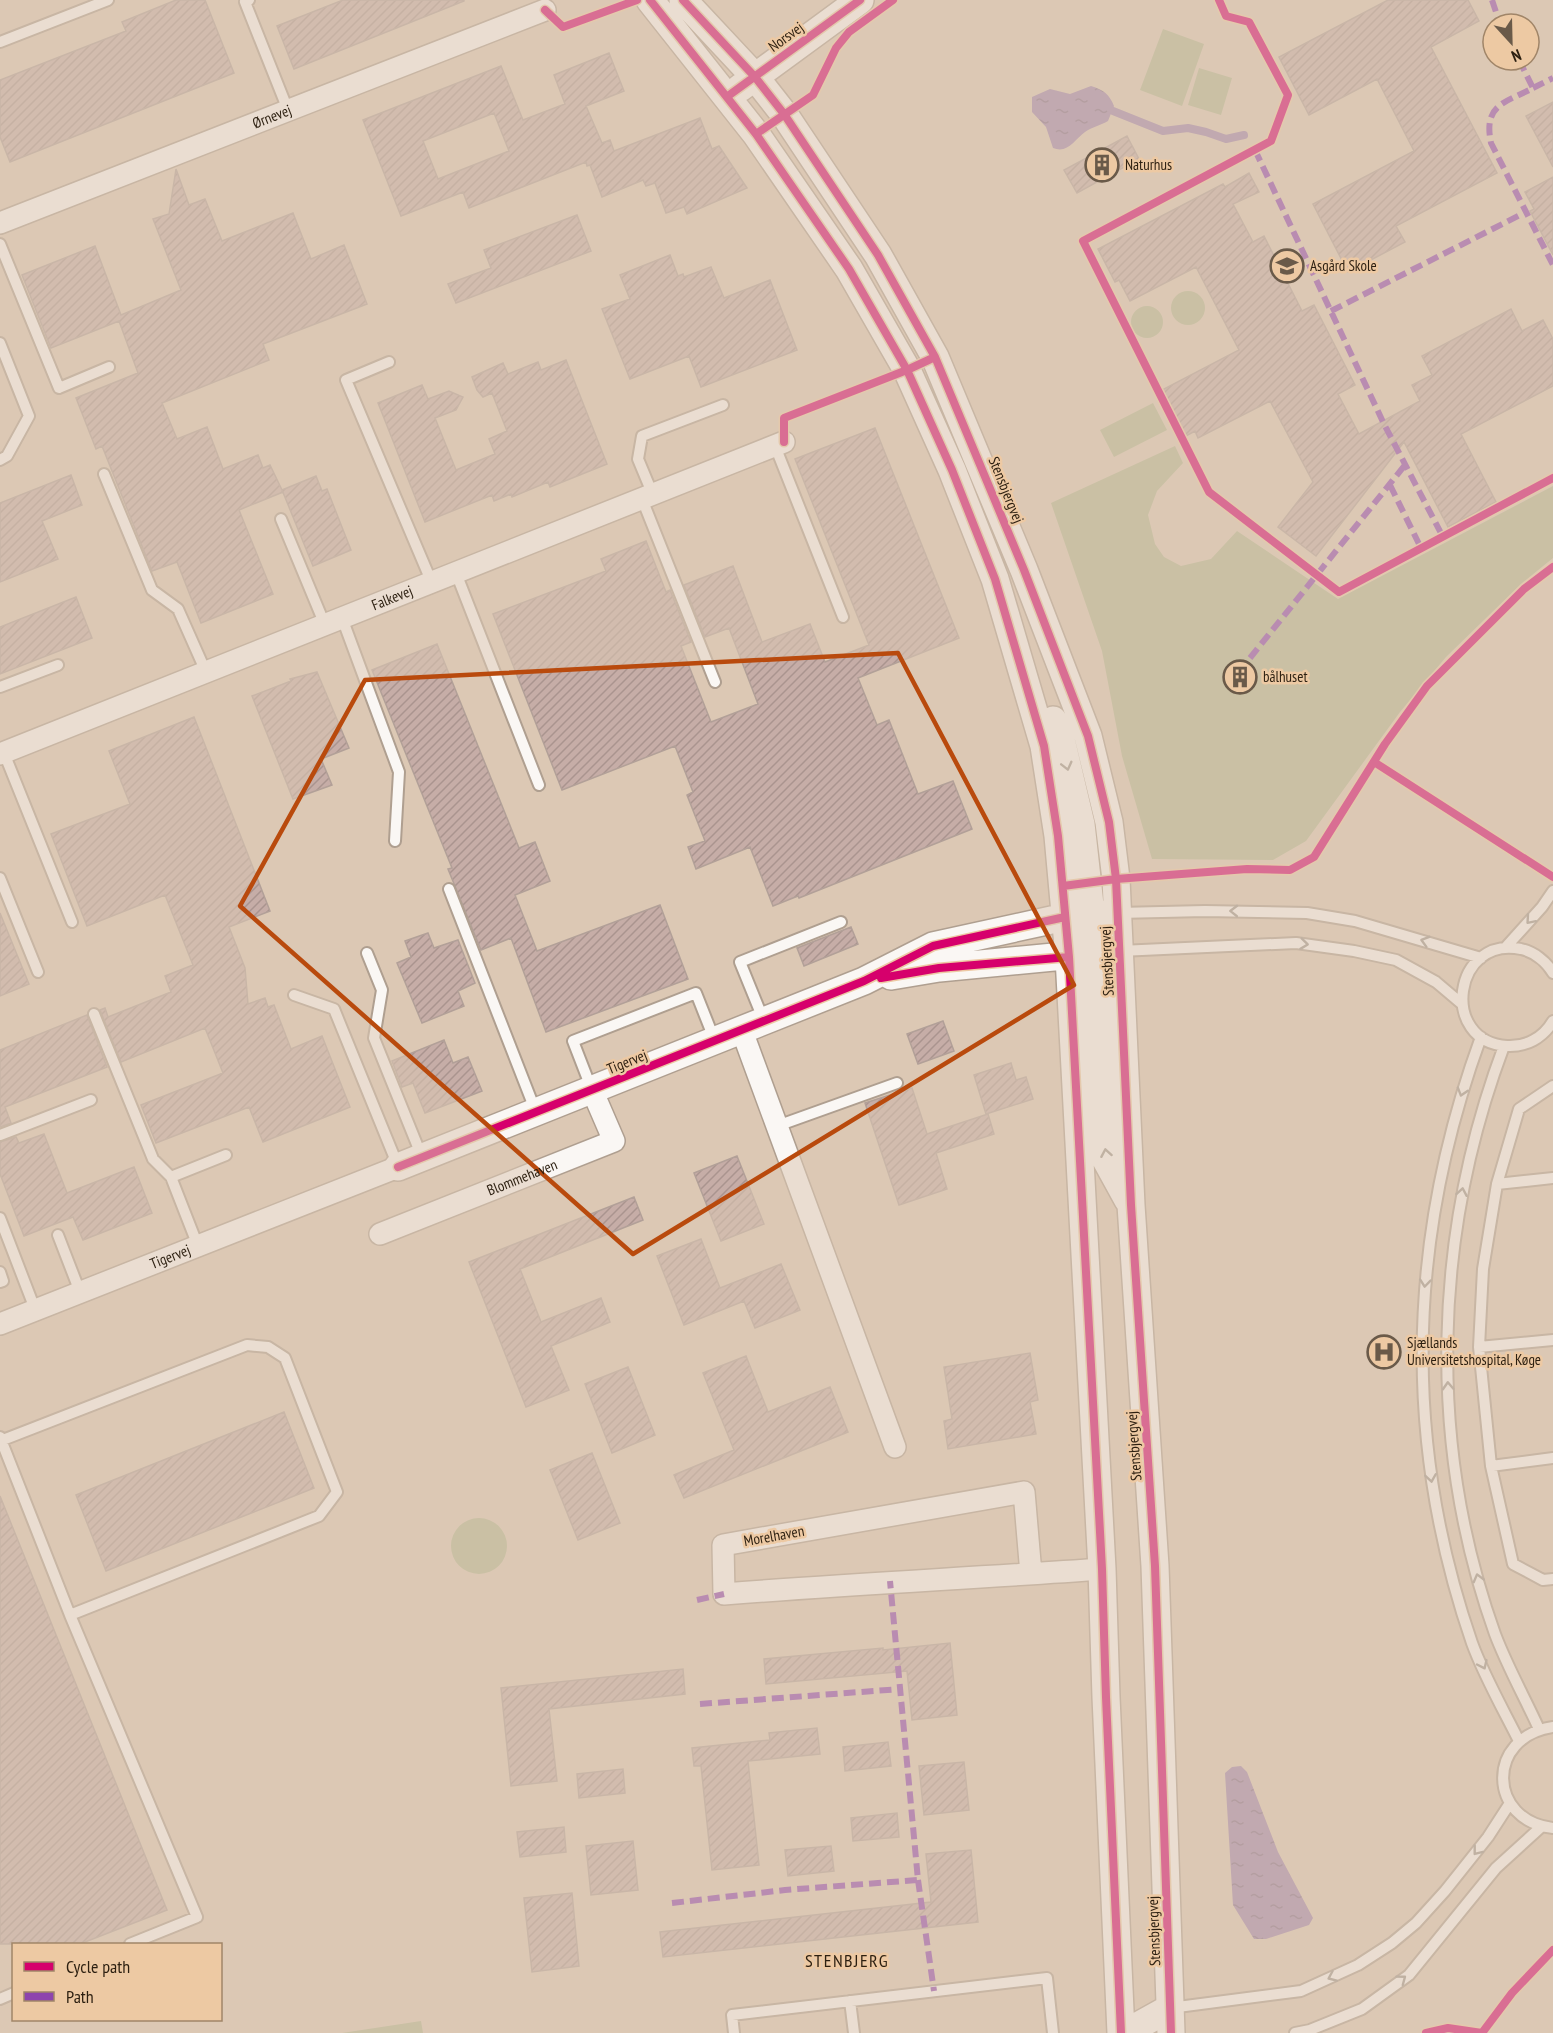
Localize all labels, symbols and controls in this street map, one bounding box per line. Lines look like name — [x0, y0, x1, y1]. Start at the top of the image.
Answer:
north arrow — [1481, 12, 1541, 72]
street label: Norsvej — [764, 17, 807, 56]
text: N — [1509, 45, 1524, 67]
street label: Ørnevej — [250, 100, 294, 132]
building icon: Naturhus — [1084, 147, 1120, 183]
place label: Naturhus — [1125, 155, 1172, 174]
school or university icon: Asgård Skole — [1269, 248, 1305, 284]
place label: Asgård Skole — [1310, 256, 1377, 275]
street label: Stensbjergvej — [985, 454, 1028, 526]
street label: Falkevej — [369, 581, 415, 614]
building icon: bålhuset — [1222, 659, 1258, 695]
place label: bålhuset — [1263, 667, 1308, 686]
one-way arrow — [1060, 761, 1073, 771]
one-way arrow — [1229, 905, 1238, 917]
one-way arrow — [1526, 914, 1537, 924]
street label: Stensbjergvej — [1095, 926, 1118, 996]
one-way arrow — [1420, 936, 1431, 948]
one-way arrow — [1299, 937, 1308, 950]
street label: Tigervej — [604, 1045, 650, 1078]
one-way arrow — [1457, 1086, 1469, 1097]
one-way arrow — [1100, 1148, 1113, 1158]
street label: Blommehaven — [484, 1155, 560, 1200]
one-way arrow — [1455, 1187, 1468, 1197]
street label: Tigervej — [147, 1240, 193, 1273]
one-way arrow — [1419, 1279, 1432, 1288]
place label: Sjællands Universitetshospital, Køge — [1407, 1333, 1541, 1369]
hospital icon: Sjællands Universitetshospital, Køge — [1366, 1334, 1402, 1370]
one-way arrow — [1441, 1381, 1454, 1390]
street label: Stensbjergvej — [1122, 1410, 1145, 1482]
one-way arrow — [1425, 1473, 1437, 1482]
street label: Morelhaven — [742, 1521, 806, 1550]
one-way arrow — [1473, 1573, 1485, 1584]
one-way arrow — [1475, 1659, 1487, 1670]
one-way arrow — [1473, 1844, 1484, 1855]
street label: Stensbjergvej — [1143, 1896, 1164, 1966]
legend — [12, 1943, 222, 2021]
district label: STENBJERG — [805, 1949, 889, 1972]
text: Cycle path — [66, 1955, 130, 1978]
one-way arrow — [1327, 1970, 1338, 1982]
one-way arrow — [1396, 1976, 1407, 1987]
text: Path — [66, 1985, 94, 2008]

